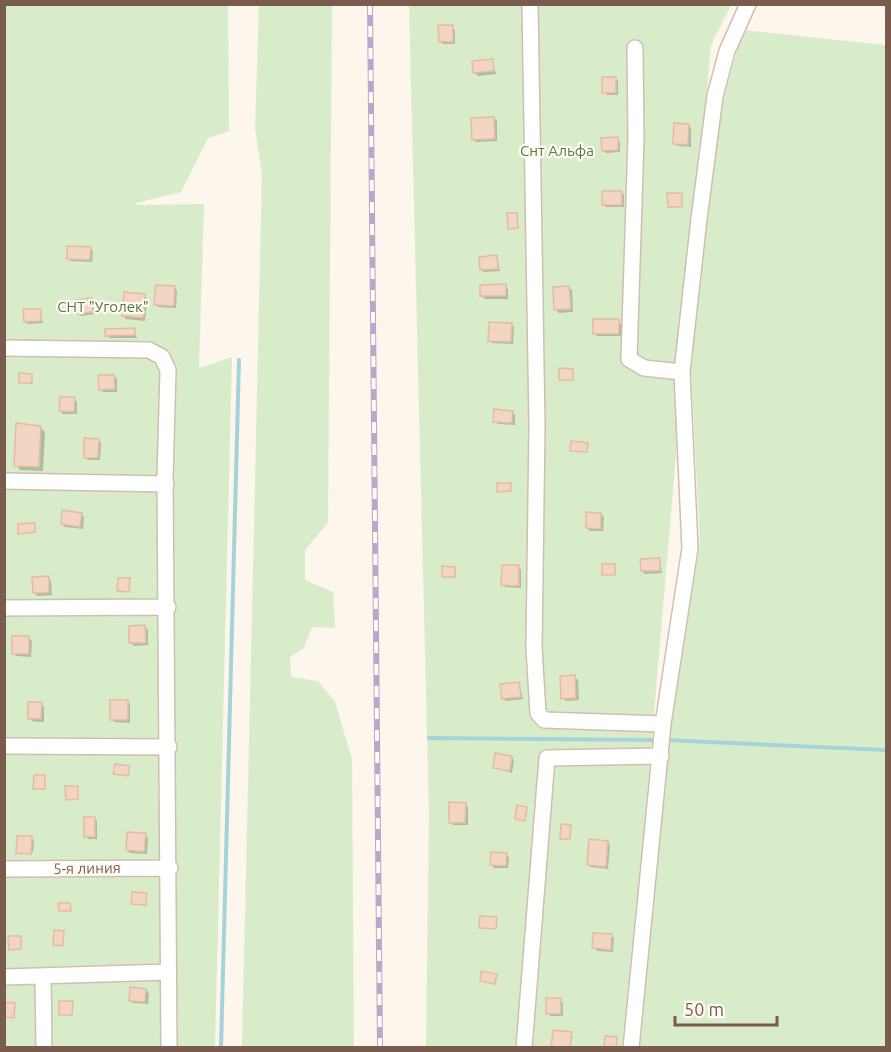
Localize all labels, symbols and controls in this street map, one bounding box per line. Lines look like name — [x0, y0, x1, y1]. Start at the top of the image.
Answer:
park label: Снт Альфа — [520, 142, 594, 159]
park label: СНТ "Уголек" — [57, 298, 149, 315]
street label: 5-я линия — [53, 859, 121, 877]
scale bar — [675, 989, 777, 1027]
text: 50 m — [684, 999, 724, 1019]

